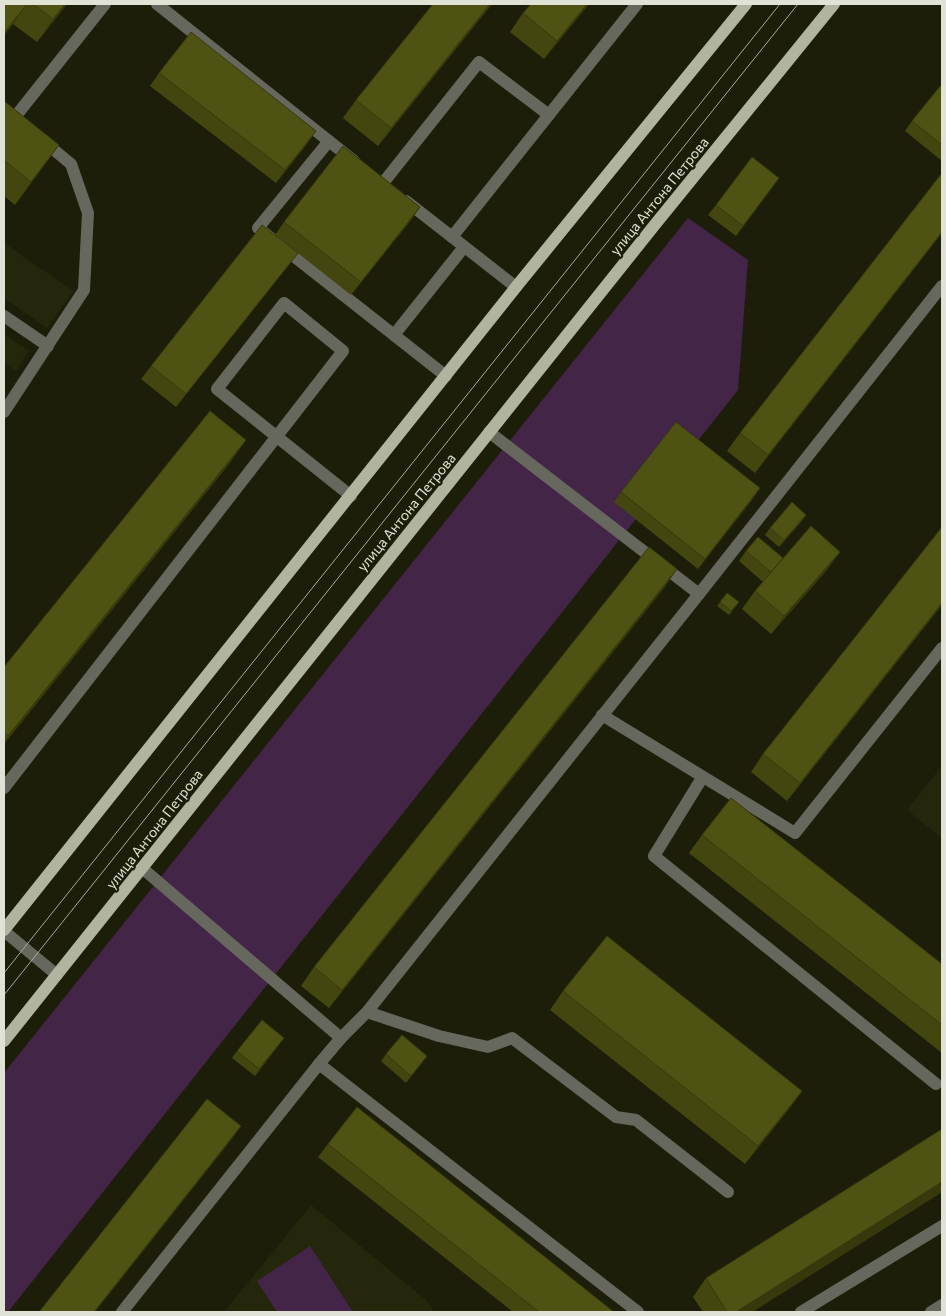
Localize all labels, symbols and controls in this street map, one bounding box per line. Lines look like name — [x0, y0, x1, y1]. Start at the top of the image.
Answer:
street label: улица Антона Петрова — [606, 134, 712, 258]
street label: улица Антона Петрова — [353, 450, 459, 574]
street label: улица Антона Петрова — [102, 766, 206, 892]

